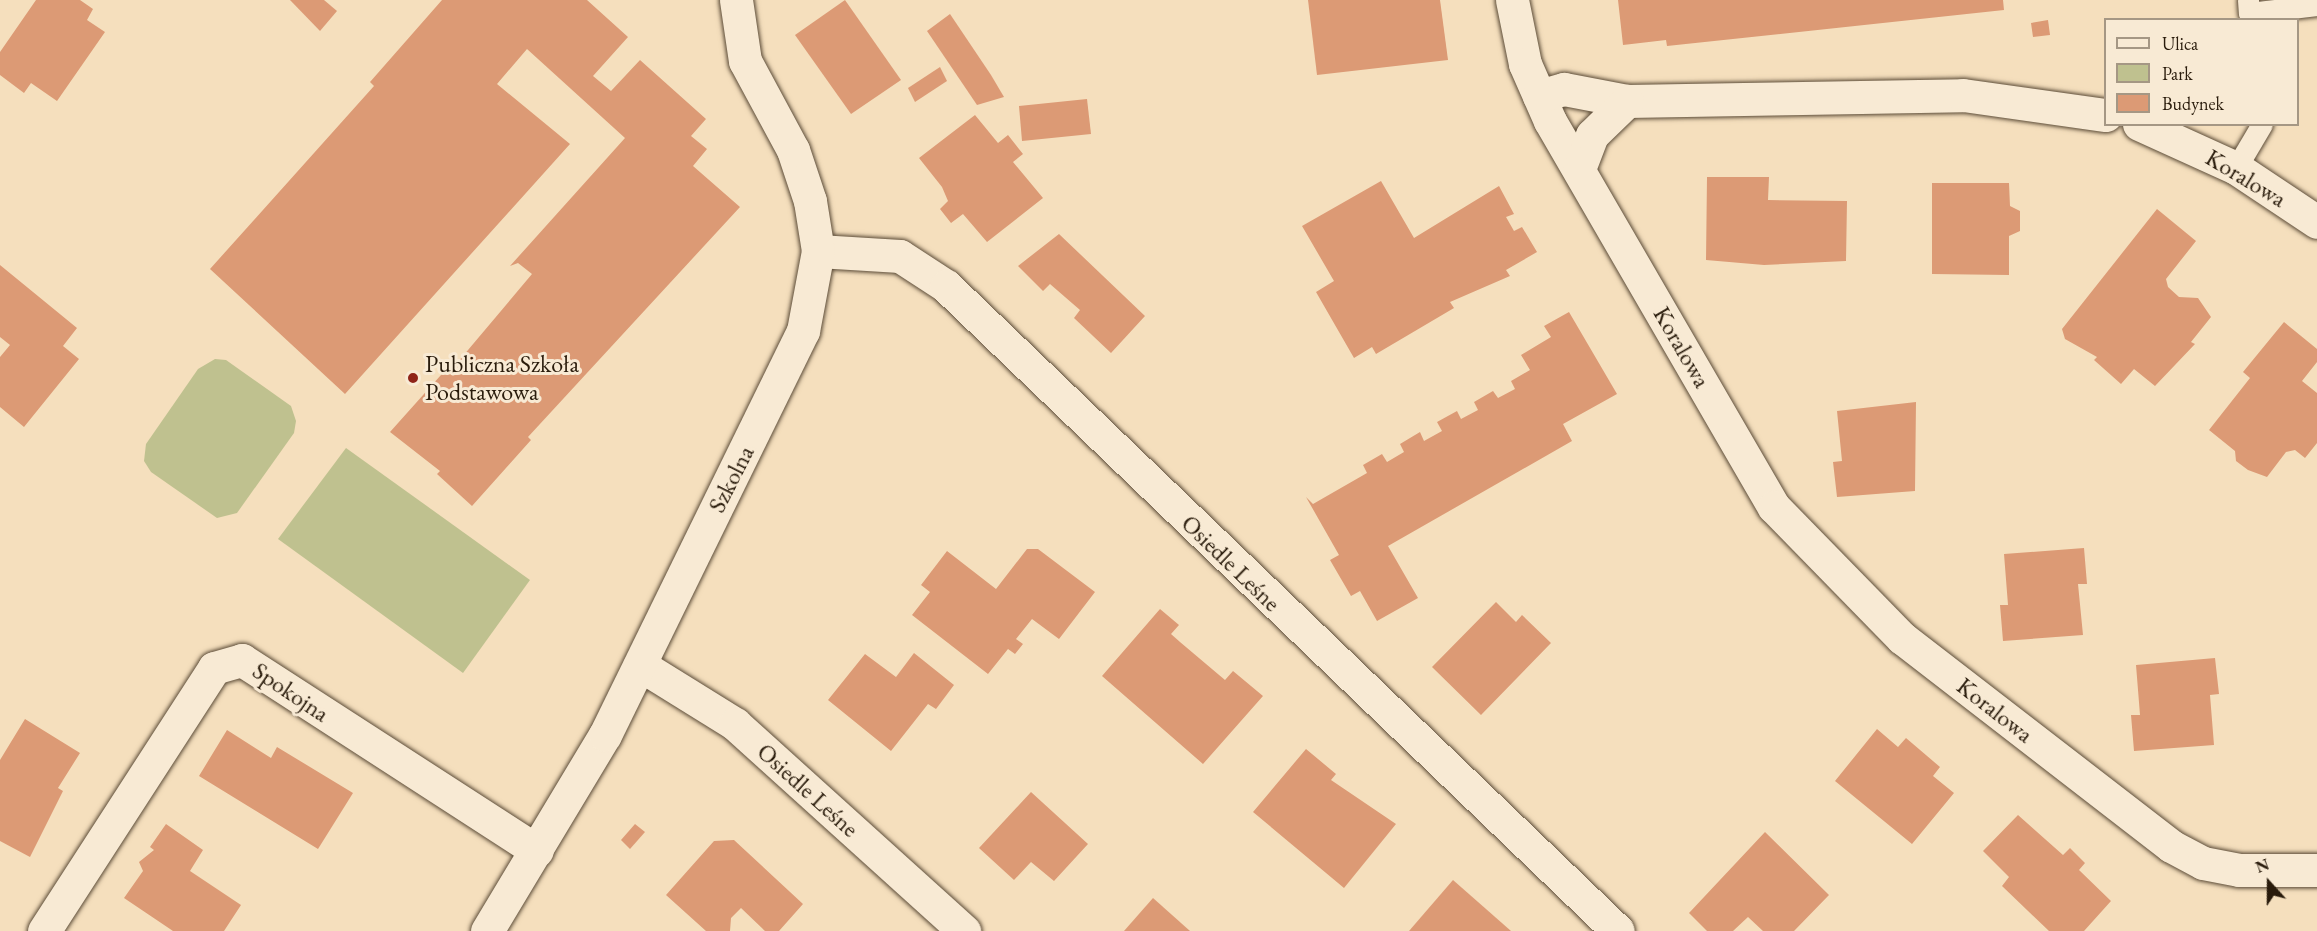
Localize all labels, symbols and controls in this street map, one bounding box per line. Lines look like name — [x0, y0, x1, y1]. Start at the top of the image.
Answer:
legend — [2104, 18, 2299, 126]
text: Ulica — [2162, 32, 2198, 55]
text: Park — [2162, 62, 2193, 85]
text: Budynek — [2162, 92, 2224, 115]
street label: Koralowa — [2201, 143, 2291, 213]
street label: Koralowa — [1647, 301, 1717, 393]
place label: Publiczna Szkoła Podstawowa — [425, 350, 579, 406]
marker: Publiczna Szkoła Podstawowa — [406, 371, 420, 385]
street label: Szkolna — [702, 441, 760, 517]
street label: Osiedle Leśne — [1176, 509, 1286, 617]
street label: Spokojna — [247, 656, 335, 728]
street label: Koralowa — [1951, 671, 2039, 749]
street label: Osiedle Leśne — [751, 737, 865, 843]
north arrow — [2239, 853, 2299, 913]
text: N — [2253, 854, 2272, 878]

